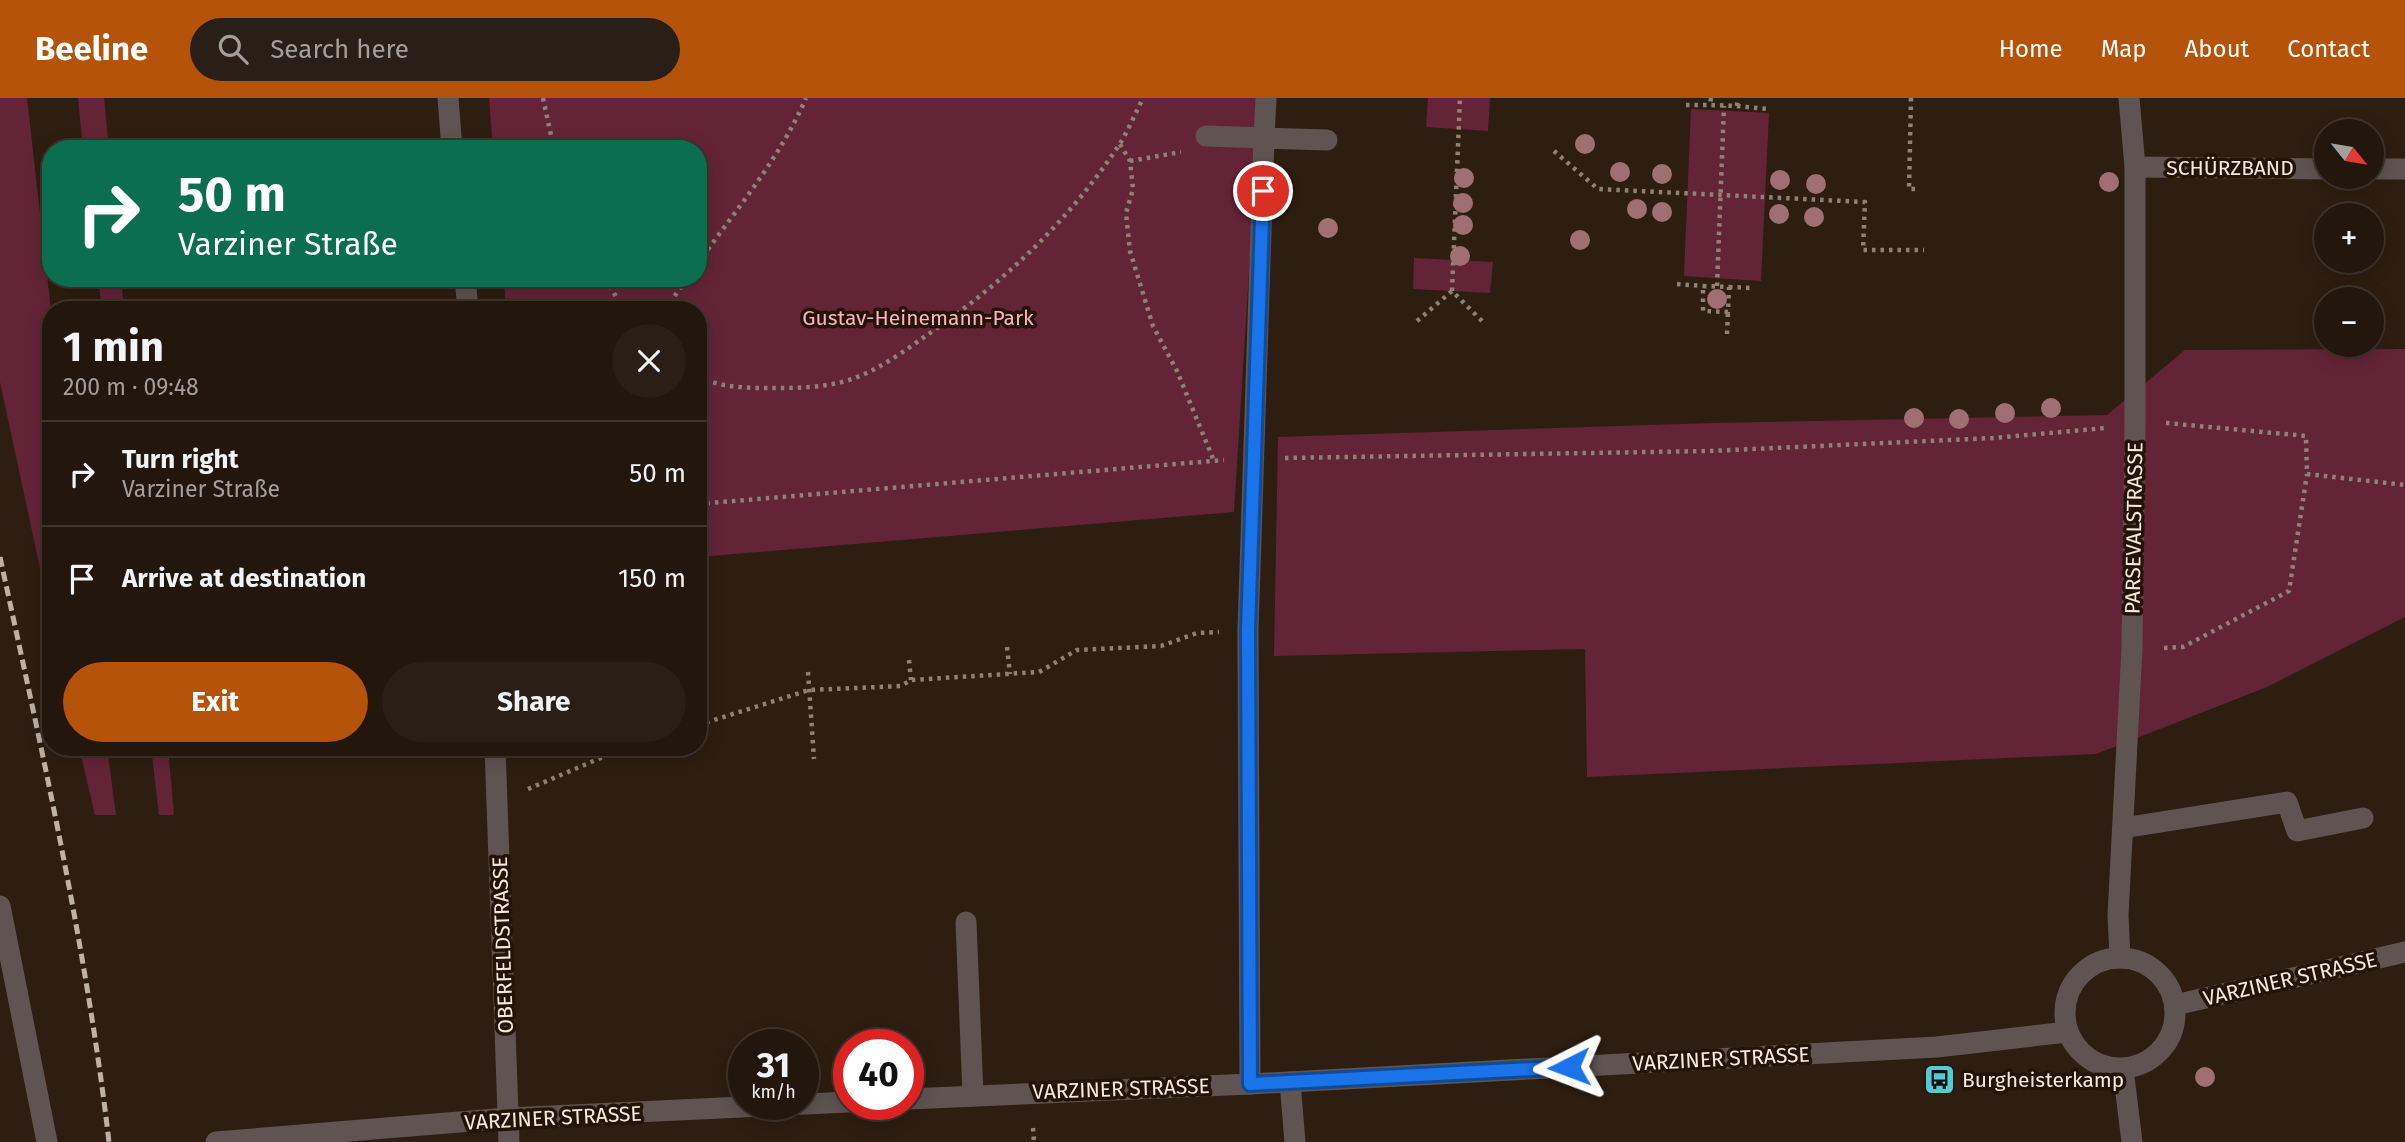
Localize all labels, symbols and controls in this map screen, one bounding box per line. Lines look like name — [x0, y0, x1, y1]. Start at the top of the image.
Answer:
search box — [190, 18, 680, 81]
text: Beeline — [35, 29, 148, 69]
icon: search — [214, 30, 252, 68]
text: Search here — [270, 34, 409, 65]
text: Home — [1999, 35, 2063, 63]
text: Map — [2101, 35, 2147, 63]
text: About — [2185, 35, 2249, 63]
text: Contact — [2287, 35, 2370, 63]
north arrow — [2314, 119, 2384, 189]
map controls — [2314, 119, 2384, 357]
street label: SCHÜRZBAND — [2166, 155, 2294, 181]
pin — [1233, 161, 1293, 221]
text: 50 m — [178, 165, 286, 224]
icon: right — [63, 168, 154, 259]
icon: arrive — [1244, 172, 1282, 210]
button: + — [2314, 203, 2384, 273]
text: Varziner Straße — [178, 225, 398, 263]
button: − — [2314, 287, 2384, 357]
park label: Gustav-Heinemann-Park — [802, 305, 1034, 331]
text: 1 min — [63, 322, 164, 372]
button: close — [612, 324, 686, 398]
text: 200 m · 09:48 — [63, 373, 199, 401]
street label: PARSEVALSTRASSE — [2119, 442, 2149, 614]
text: Turn right — [122, 444, 239, 475]
icon: right — [63, 455, 101, 493]
text: 50 m — [629, 458, 686, 489]
text: Varziner Straße — [122, 475, 280, 503]
icon: arrive — [63, 560, 101, 598]
text: Arrive at destination — [122, 563, 366, 594]
text: 150 m — [618, 563, 686, 594]
button: Exit — [63, 662, 368, 742]
button: Share — [382, 662, 686, 742]
street label: OBERFELDSTRASSE — [487, 856, 519, 1034]
street label: VARZINER STRASSE — [2201, 946, 2379, 1012]
speed limit sign: 40 — [833, 1029, 924, 1120]
position arrow — [1532, 1030, 1606, 1104]
street label: VARZINER STRASSE — [1632, 1041, 1810, 1077]
text: 31 — [757, 1044, 790, 1086]
bus stop icon: Burgheisterkamp — [1922, 1063, 1956, 1097]
place label: Burgheisterkamp — [1962, 1067, 2124, 1093]
street label: VARZINER STRASSE — [1032, 1073, 1210, 1105]
text: km/h — [751, 1081, 796, 1103]
street label: VARZINER STRASSE — [464, 1100, 642, 1136]

